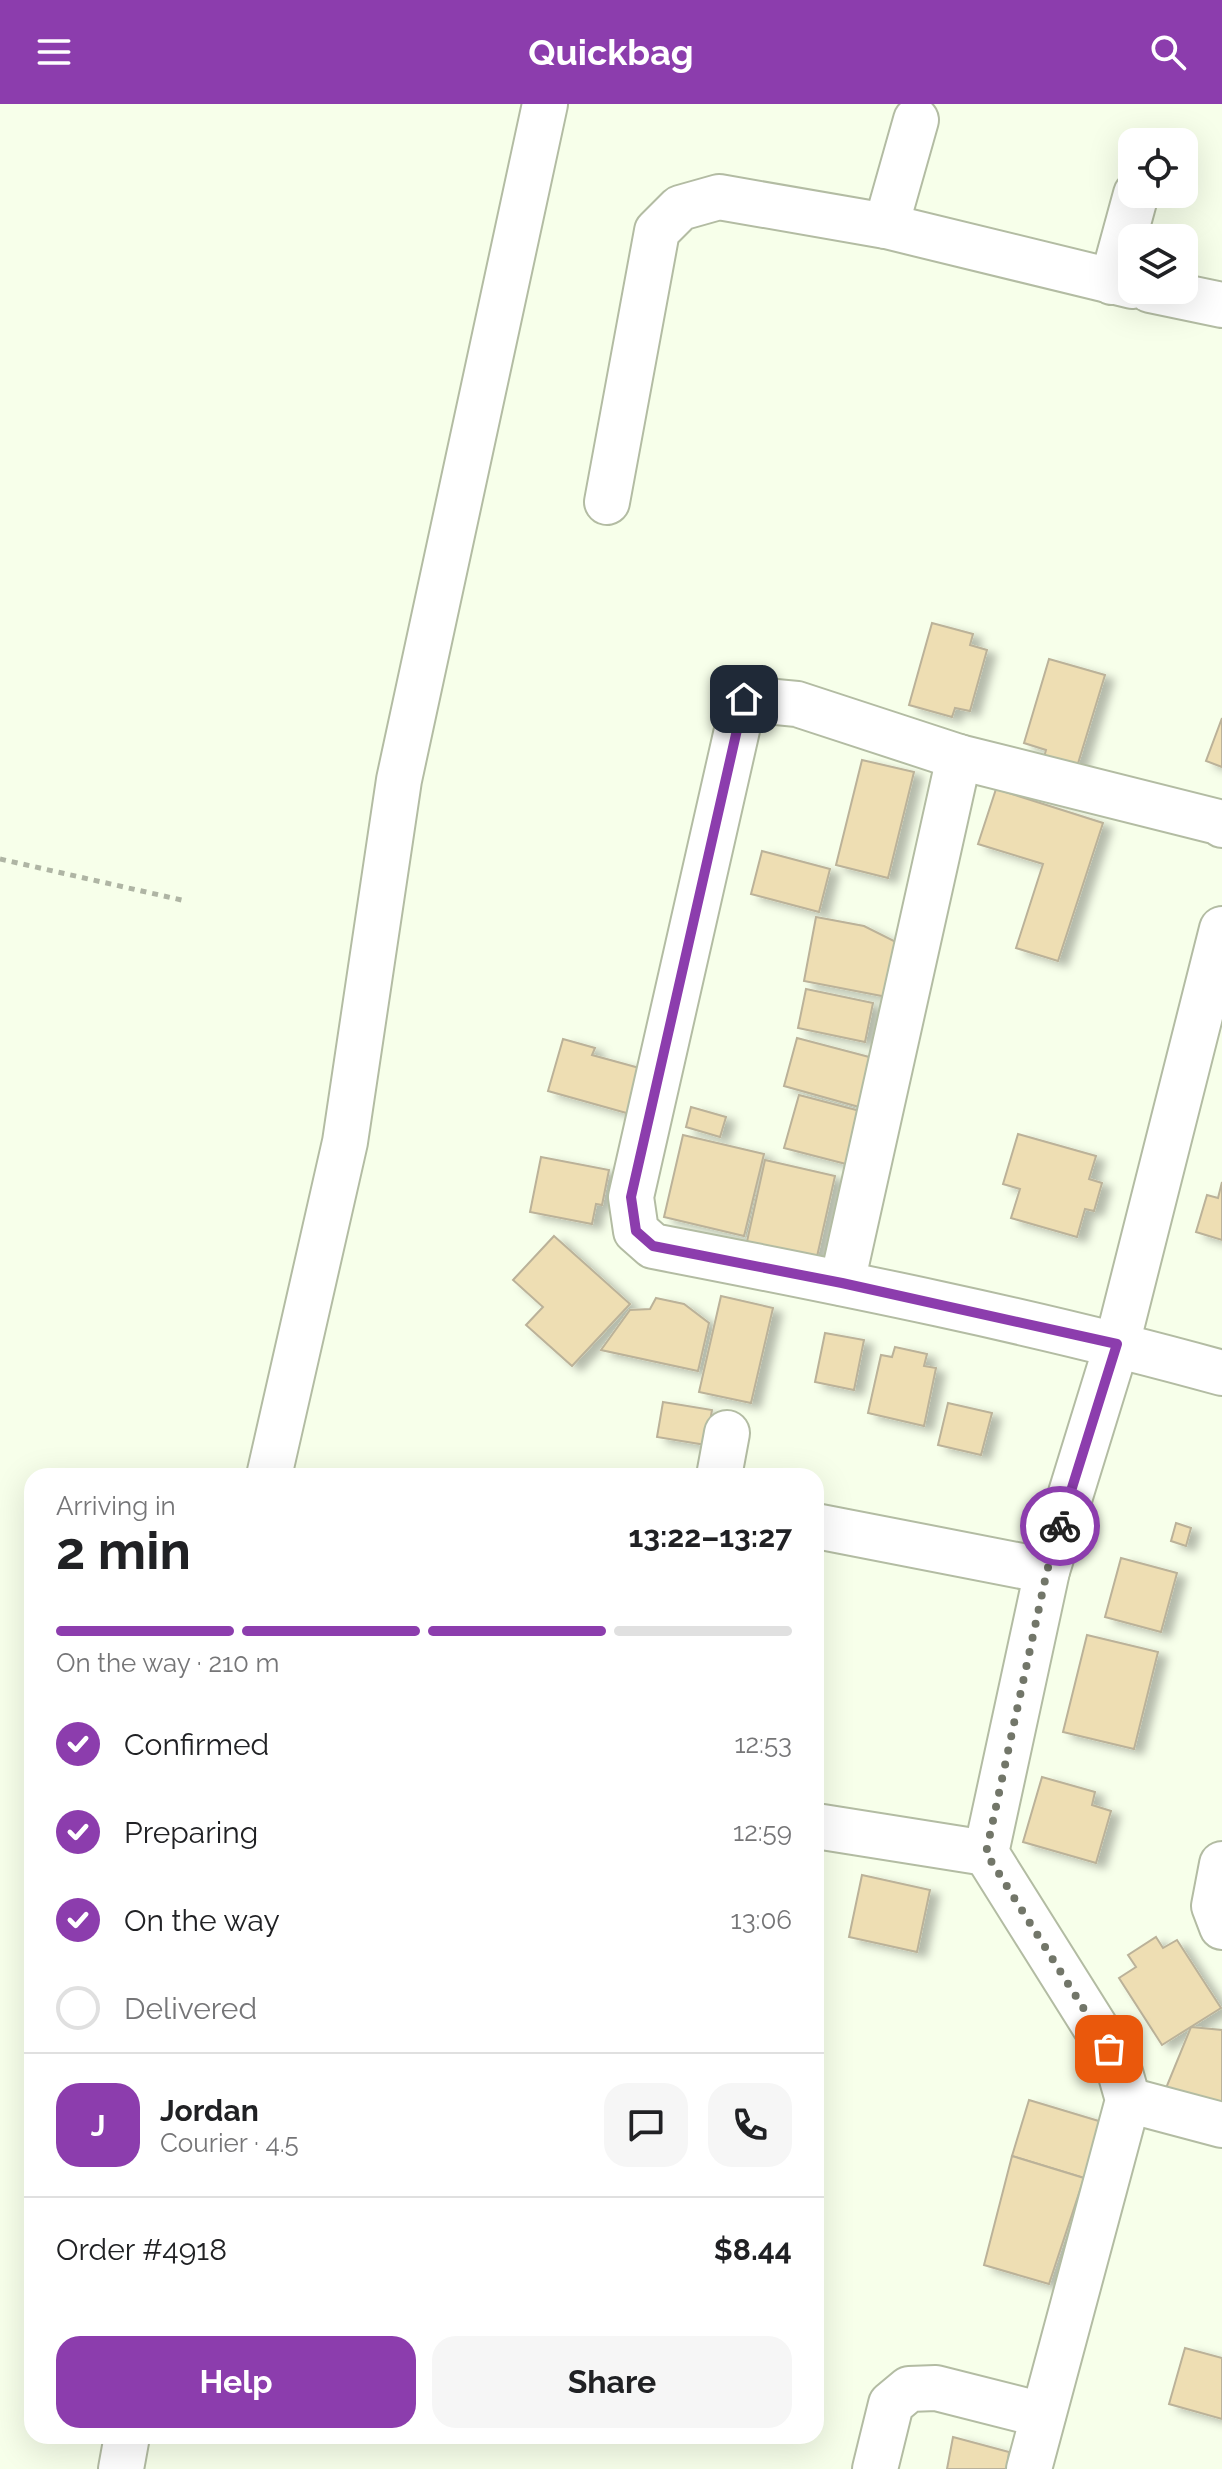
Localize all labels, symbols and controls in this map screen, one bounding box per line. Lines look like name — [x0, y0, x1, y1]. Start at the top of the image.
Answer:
icon: menu — [32, 30, 76, 74]
icon: search — [1146, 30, 1190, 74]
text: Quickbag — [528, 31, 694, 73]
map controls — [1118, 128, 1198, 304]
button: locate — [1118, 128, 1198, 208]
button: layers — [1118, 224, 1198, 304]
pin — [710, 665, 778, 733]
icon: home — [722, 677, 766, 721]
courier — [1020, 1486, 1100, 1566]
text: Arriving in — [56, 1491, 176, 1521]
icon: bike — [1038, 1504, 1082, 1548]
text: 13:22–13:27 — [628, 1519, 792, 1554]
text: 2 min — [56, 1520, 191, 1581]
text: On the way · 210 m — [56, 1648, 280, 1678]
icon: check — [56, 1722, 100, 1766]
text: Confirmed — [124, 1727, 269, 1762]
text: 12:53 — [734, 1729, 792, 1759]
icon: check — [56, 1810, 100, 1854]
text: Preparing — [124, 1815, 258, 1850]
text: 12:59 — [733, 1817, 792, 1847]
icon: check — [56, 1898, 100, 1942]
text: On the way — [124, 1903, 280, 1938]
text: 13:06 — [731, 1905, 792, 1935]
text: Delivered — [124, 1991, 257, 2026]
pin — [1075, 2015, 1143, 2083]
icon: bag — [1087, 2027, 1131, 2071]
button: chat — [604, 2083, 688, 2167]
button: phone — [708, 2083, 792, 2167]
text: Jordan — [160, 2093, 259, 2128]
text: J — [91, 2108, 105, 2143]
text: Courier · 4.5 — [160, 2128, 299, 2158]
text: Order #4918 — [56, 2232, 227, 2267]
text: $8.44 — [714, 2232, 792, 2267]
button: Help — [56, 2336, 416, 2428]
button: Share — [432, 2336, 792, 2428]

